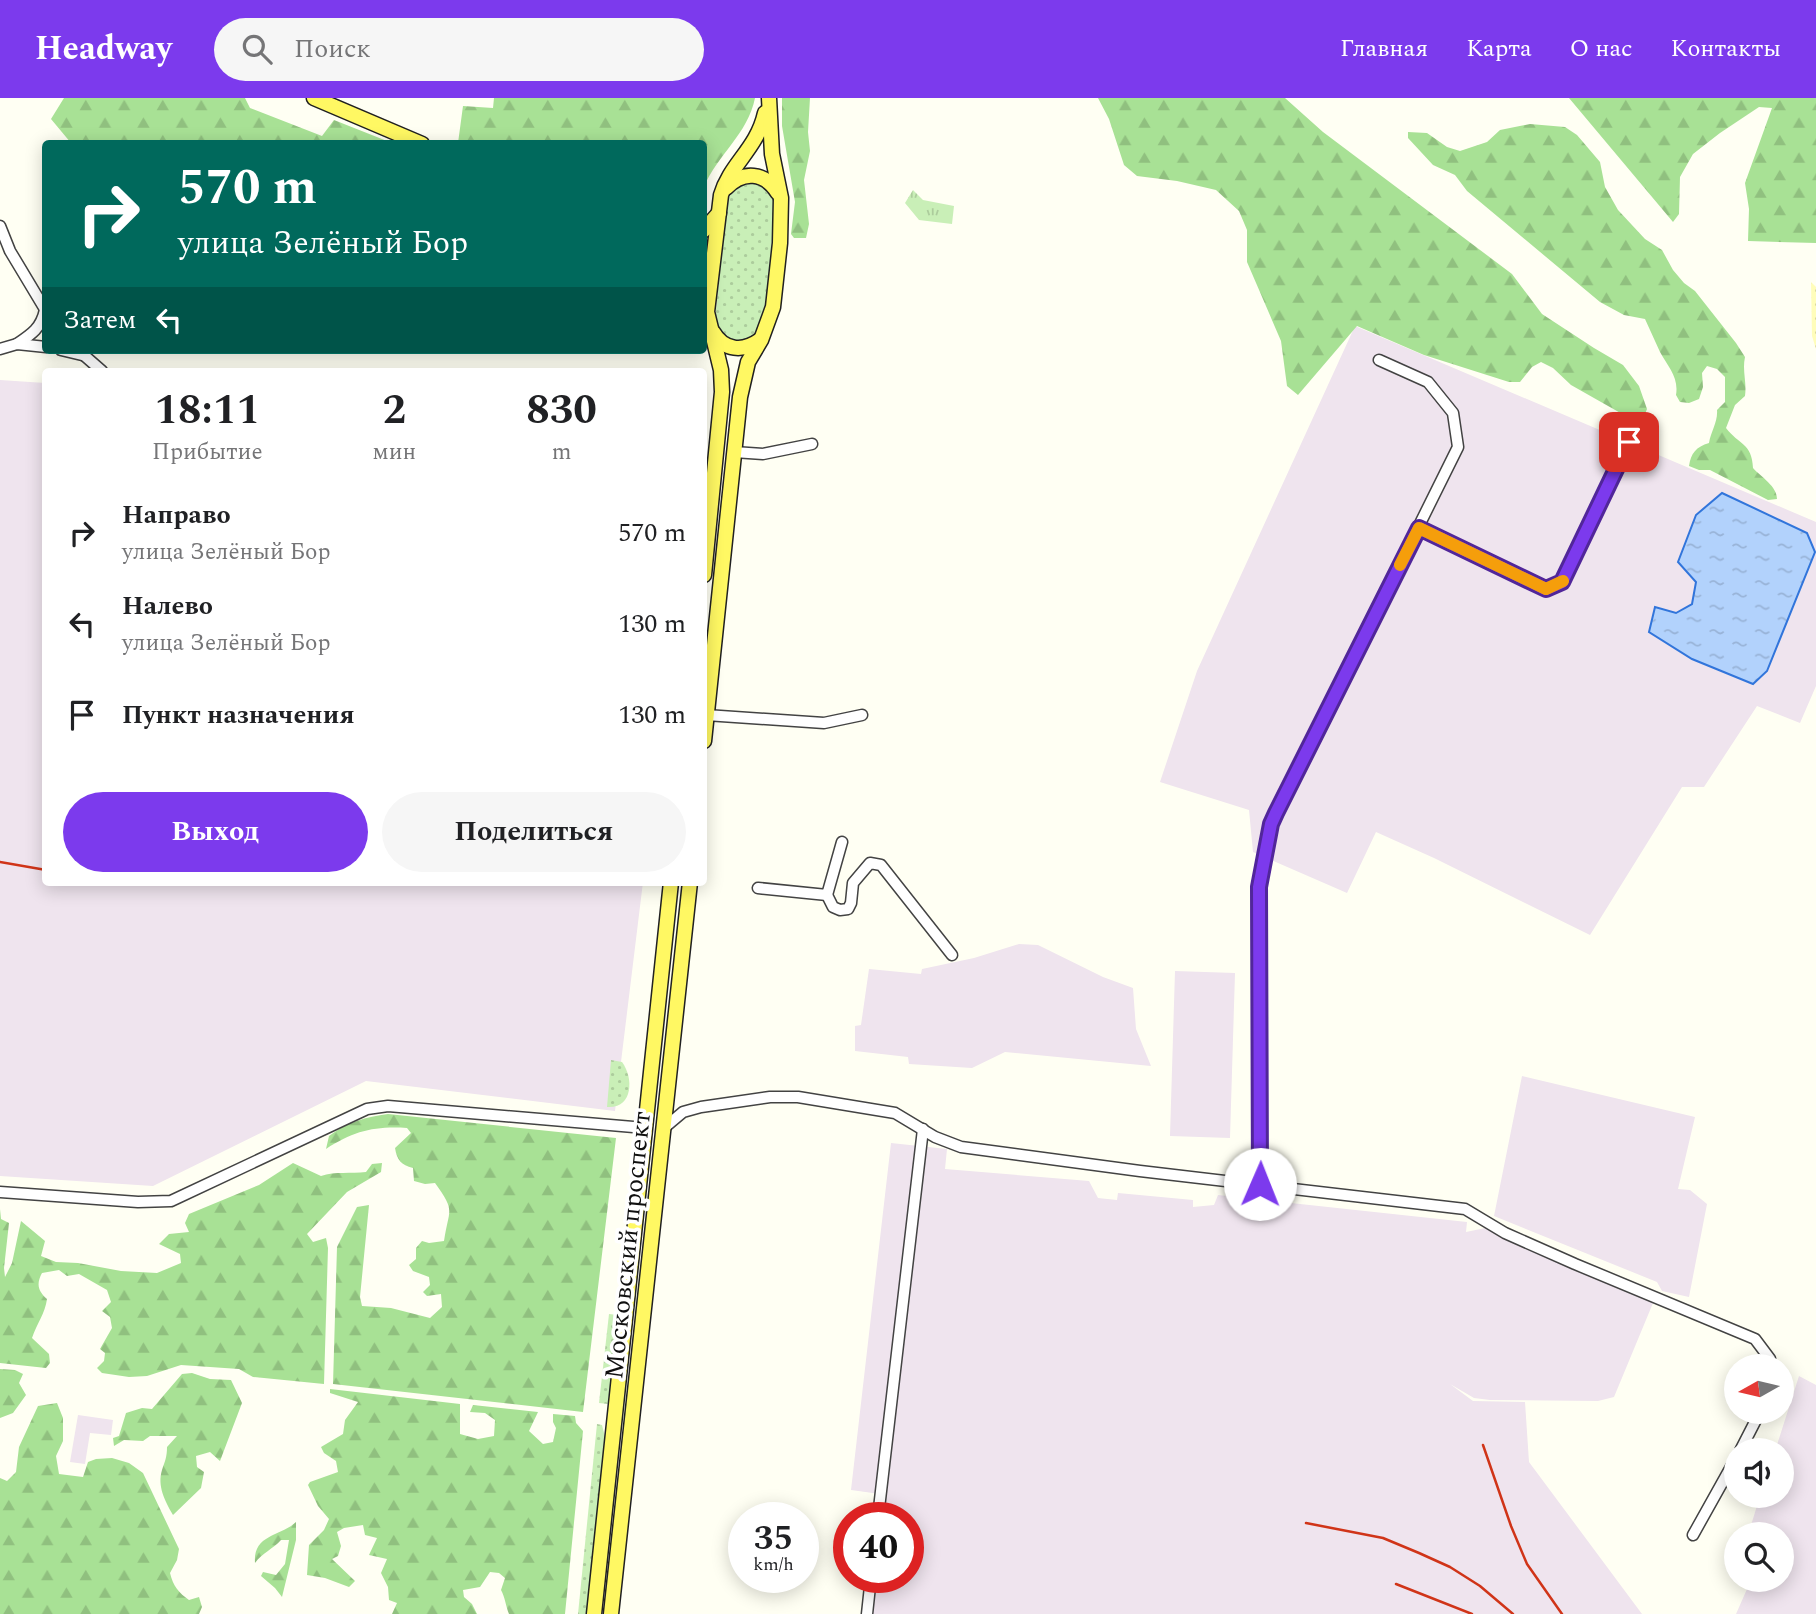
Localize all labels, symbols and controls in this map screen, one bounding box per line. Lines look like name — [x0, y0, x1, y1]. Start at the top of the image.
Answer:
search box — [214, 18, 704, 81]
text: Headway — [35, 24, 172, 74]
text: Поиск — [294, 29, 371, 69]
icon: search — [238, 30, 276, 68]
text: Главная — [1340, 31, 1428, 67]
text: Карта — [1466, 31, 1532, 67]
text: О нас — [1570, 31, 1633, 67]
text: Контакты — [1671, 31, 1781, 67]
text: 570 m — [178, 151, 317, 226]
icon: right — [63, 168, 154, 259]
text: улица Зелёный Бор — [178, 219, 468, 268]
text: Затем — [63, 300, 136, 340]
icon: left — [150, 301, 188, 339]
text: 18:11 — [155, 379, 260, 442]
text: 2 — [383, 379, 406, 442]
text: 830 — [526, 379, 597, 442]
pin — [1599, 412, 1659, 472]
icon: arrive — [1610, 423, 1648, 461]
text: Прибытие — [152, 435, 263, 470]
text: мин — [373, 435, 416, 470]
text: m — [552, 435, 571, 470]
text: Направо — [122, 495, 231, 535]
text: 570 m — [618, 513, 686, 553]
icon: right — [63, 514, 101, 552]
text: улица Зелёный Бор — [122, 535, 331, 570]
text: Налево — [122, 586, 213, 626]
text: 130 m — [618, 604, 686, 644]
icon: left — [63, 605, 101, 643]
text: улица Зелёный Бор — [122, 626, 331, 661]
text: Пункт назначения — [122, 695, 355, 735]
text: 130 m — [618, 695, 686, 735]
icon: arrive — [63, 696, 101, 734]
button: Выход — [63, 792, 368, 872]
button: Поделиться — [382, 792, 686, 872]
street label: Московский проспект — [594, 1109, 662, 1381]
position arrow — [1223, 1147, 1297, 1221]
north arrow — [1724, 1354, 1794, 1424]
map controls — [1724, 1354, 1794, 1592]
button: sound — [1724, 1438, 1794, 1508]
speed limit sign: 40 — [833, 1502, 924, 1593]
text: 35 — [754, 1512, 793, 1565]
button: search — [1724, 1522, 1794, 1592]
text: km/h — [753, 1551, 794, 1578]

